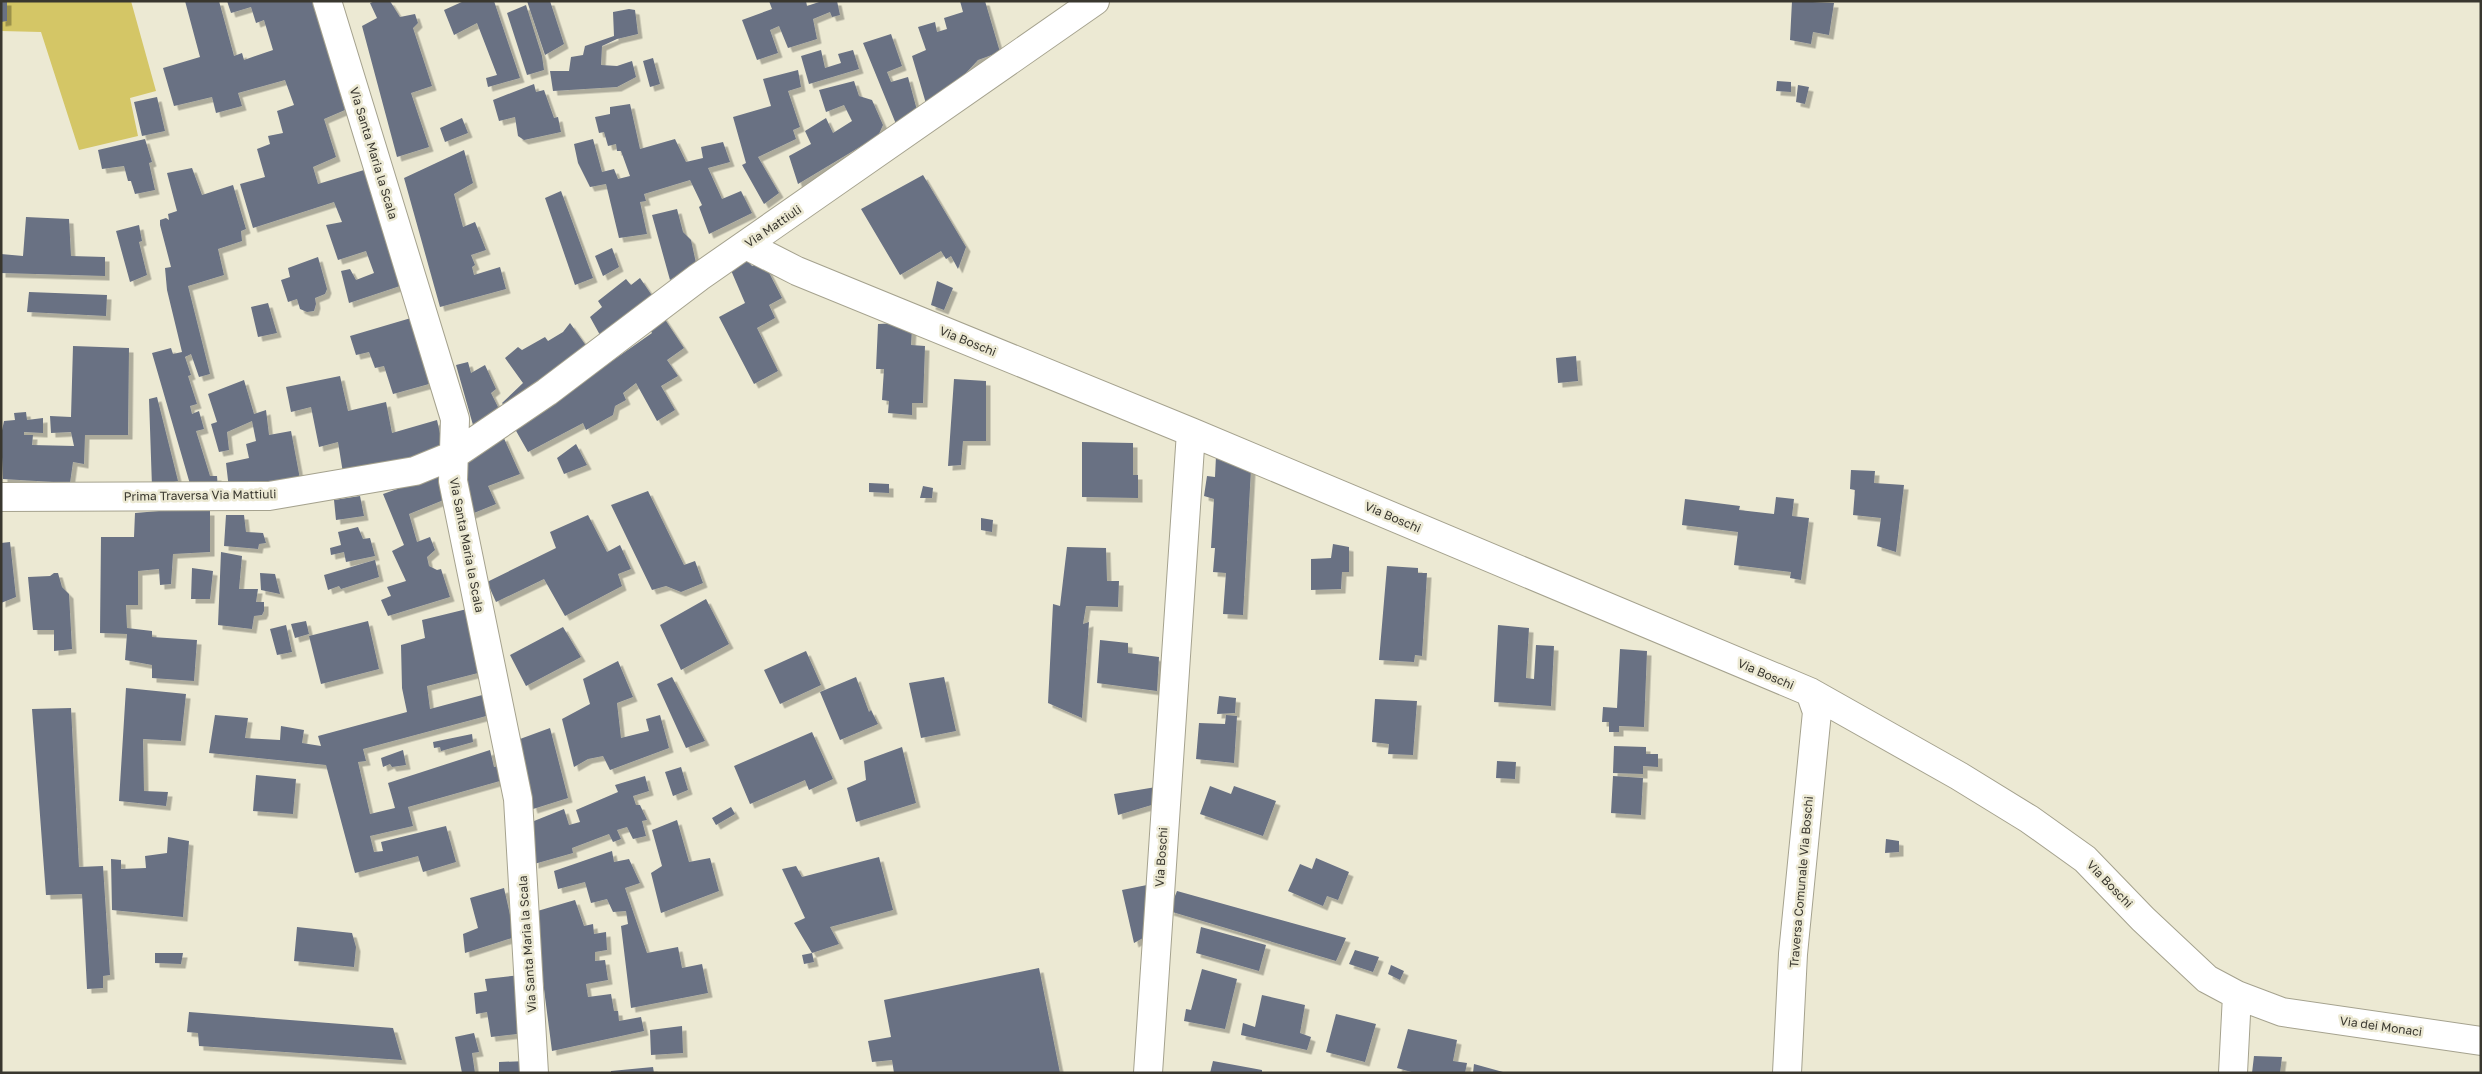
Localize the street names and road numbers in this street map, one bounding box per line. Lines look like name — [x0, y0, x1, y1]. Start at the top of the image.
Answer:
street label: Via Santa Maria la Scala — [347, 85, 401, 221]
street label: Via Mattiuli — [742, 202, 804, 250]
street label: Via Boschi — [937, 323, 999, 359]
street label: Via Santa Maria la Scala — [447, 476, 487, 614]
street label: Prima Traversa Via Mattiuli — [123, 486, 277, 504]
street label: Via Boschi — [1363, 498, 1423, 536]
street label: Via Boschi — [1736, 655, 1796, 693]
street label: Traversa Comunale Via Boschi — [1786, 795, 1816, 969]
street label: Via Boschi — [1151, 827, 1171, 887]
street label: Via Boschi — [2084, 857, 2136, 911]
street label: Via Santa Maria la Scala — [515, 875, 539, 1013]
street label: Via dei Monaci — [2339, 1013, 2423, 1039]

